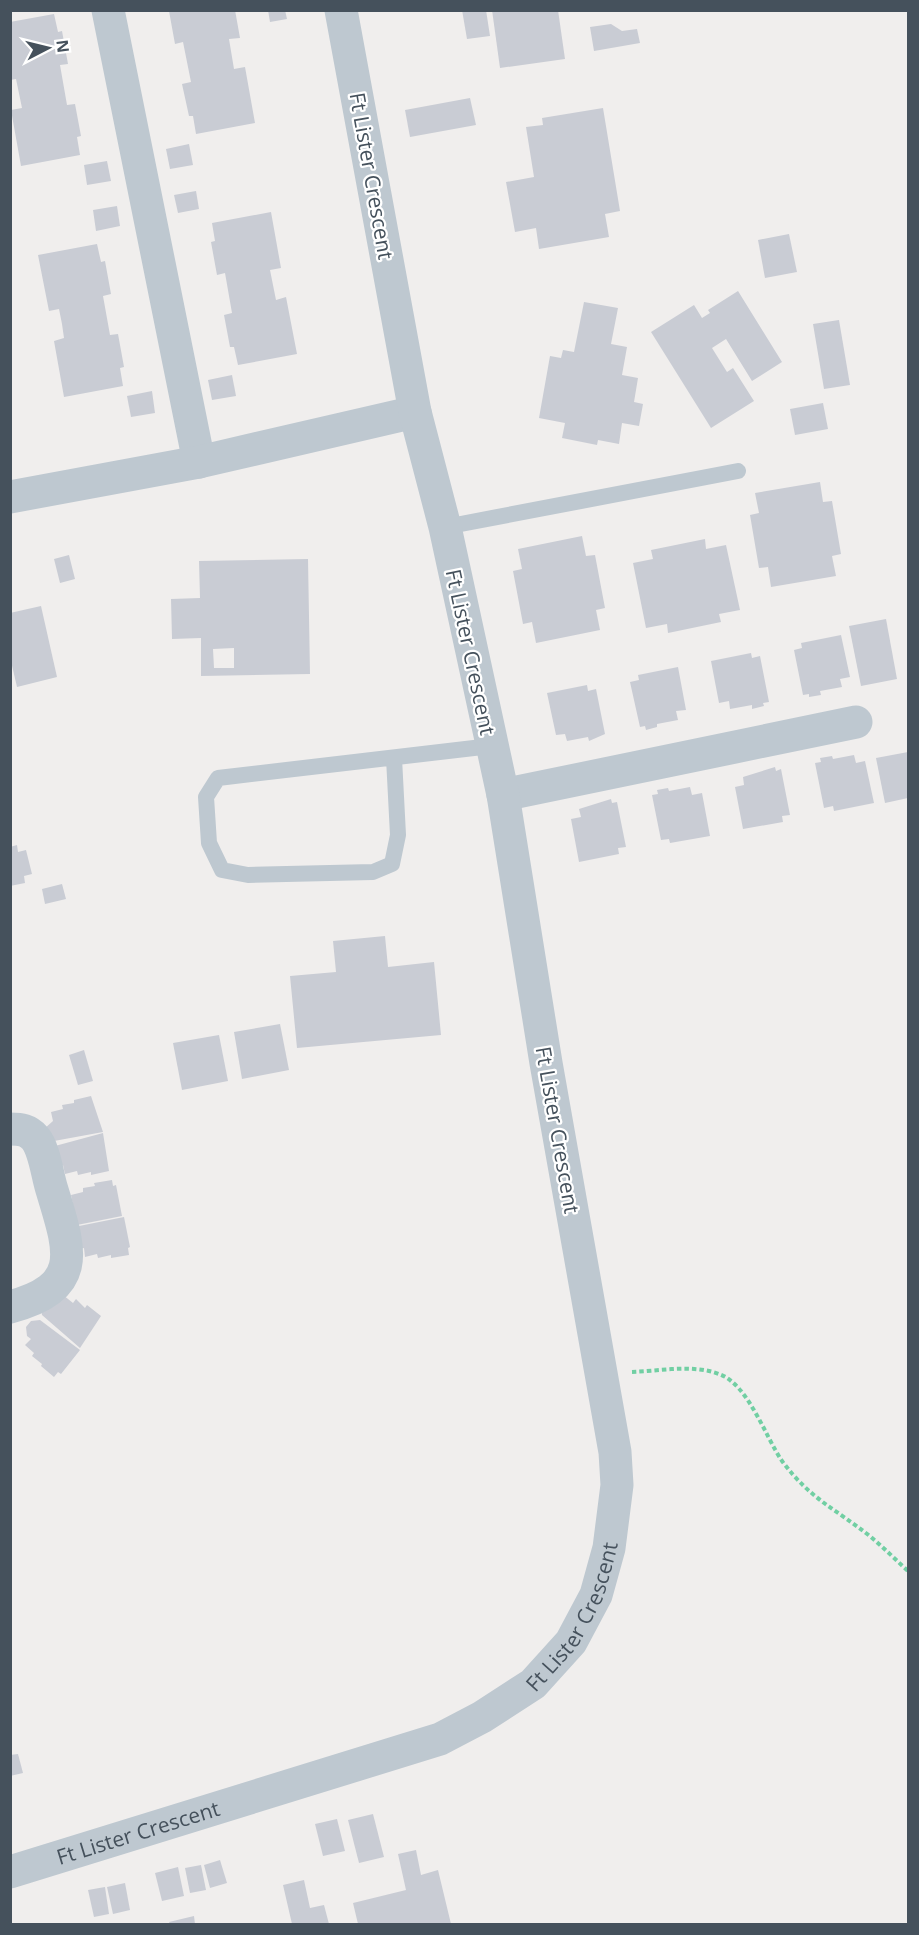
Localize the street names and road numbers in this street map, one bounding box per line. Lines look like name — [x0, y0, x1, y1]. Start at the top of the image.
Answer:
street label: Ft Lister Crescent — [344, 90, 400, 262]
street label: Ft Lister Crescent — [440, 566, 502, 738]
street label: Ft Lister Crescent — [530, 1044, 586, 1216]
street label: Ft Lister Crescent — [519, 1540, 624, 1697]
street label: Ft Lister Crescent — [53, 1794, 223, 1871]

